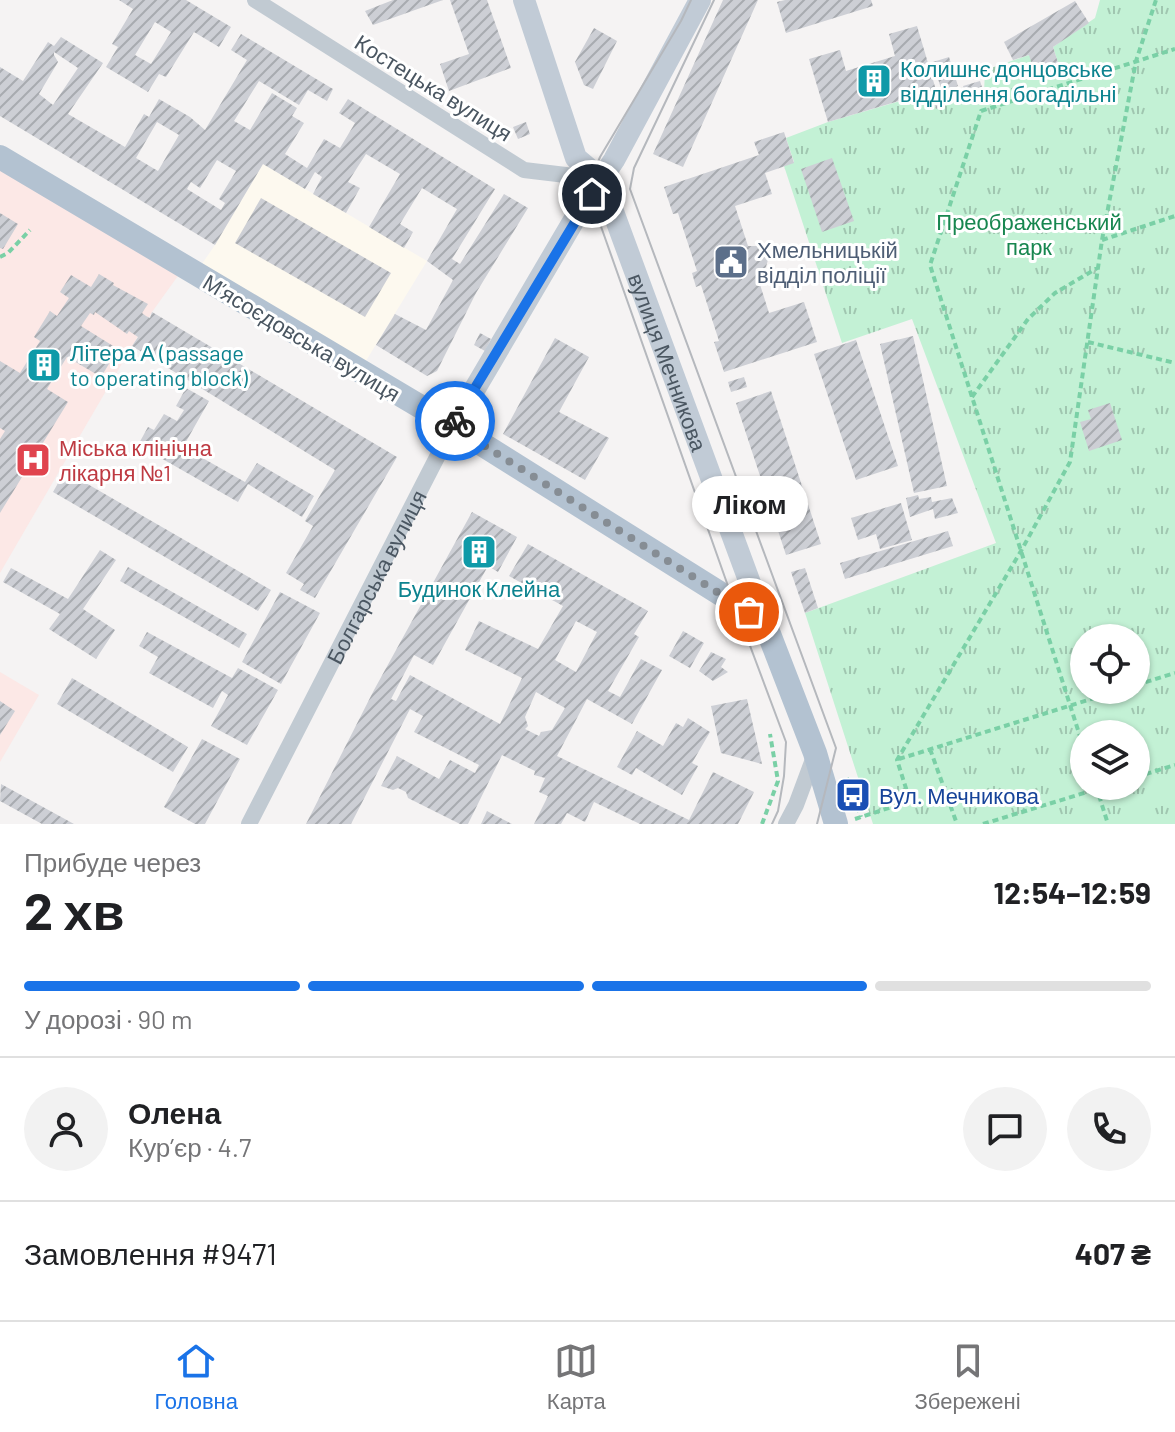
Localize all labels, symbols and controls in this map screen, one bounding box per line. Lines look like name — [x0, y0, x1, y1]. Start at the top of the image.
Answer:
street label: Костецька вулиця — [350, 28, 517, 147]
place label: Колишнє донцовське відділення богадільні — [900, 55, 1117, 107]
building icon: Колишнє донцовське відділення богадільні — [855, 62, 893, 100]
pin — [558, 160, 626, 228]
icon: home — [570, 172, 614, 216]
park label: Преображенський парк — [936, 208, 1122, 260]
place label: Хмельницькій відділ поліції — [757, 236, 898, 288]
public building icon: Хмельницькій відділ поліції — [712, 243, 750, 281]
street label: Мʼясоєдовська вулиця — [198, 268, 405, 407]
street label: вулиця Мечникова — [624, 269, 713, 455]
place label: Літера А (passage to operating block) — [70, 339, 248, 390]
building icon: Літера А (passage to operating block) — [25, 346, 63, 384]
courier — [415, 381, 495, 461]
icon: bike — [433, 399, 477, 443]
place label: Міська клінічна лікарня №1 — [59, 434, 213, 486]
hospital icon: Міська клінічна лікарня №1 — [14, 441, 52, 479]
callout: Ліком — [691, 476, 807, 532]
street label: Болгарська вулиця — [321, 485, 431, 668]
text: Ліком — [714, 488, 786, 519]
building icon: Будинок Клейна — [460, 533, 498, 571]
place label: Будинок Клейна — [398, 575, 561, 602]
pin — [715, 578, 783, 646]
icon: bag — [727, 590, 771, 634]
map controls — [1070, 624, 1150, 800]
button: locate — [1070, 624, 1150, 704]
button: layers — [1070, 720, 1150, 800]
bus stop icon: Вул. Мечникова — [834, 776, 872, 814]
place label: Вул. Мечникова — [879, 782, 1040, 809]
text: Прибуде через — [24, 846, 201, 877]
text: 12:54–12:59 — [994, 874, 1151, 910]
text: 2 хв — [24, 878, 124, 940]
text: У дорозі · 90 m — [24, 1003, 192, 1034]
button: person — [24, 1087, 108, 1171]
button: chat — [963, 1087, 1047, 1171]
button: phone — [1067, 1087, 1151, 1171]
text: Олена — [128, 1094, 221, 1130]
text: Кур’єр · 4.7 — [128, 1131, 251, 1162]
text: Замовлення #9471 — [24, 1235, 277, 1271]
text: 407 ₴ — [1075, 1235, 1151, 1271]
tab: Головна — [154, 1339, 238, 1415]
tab: Карта — [547, 1339, 606, 1415]
tab: Збережені — [915, 1339, 1021, 1415]

